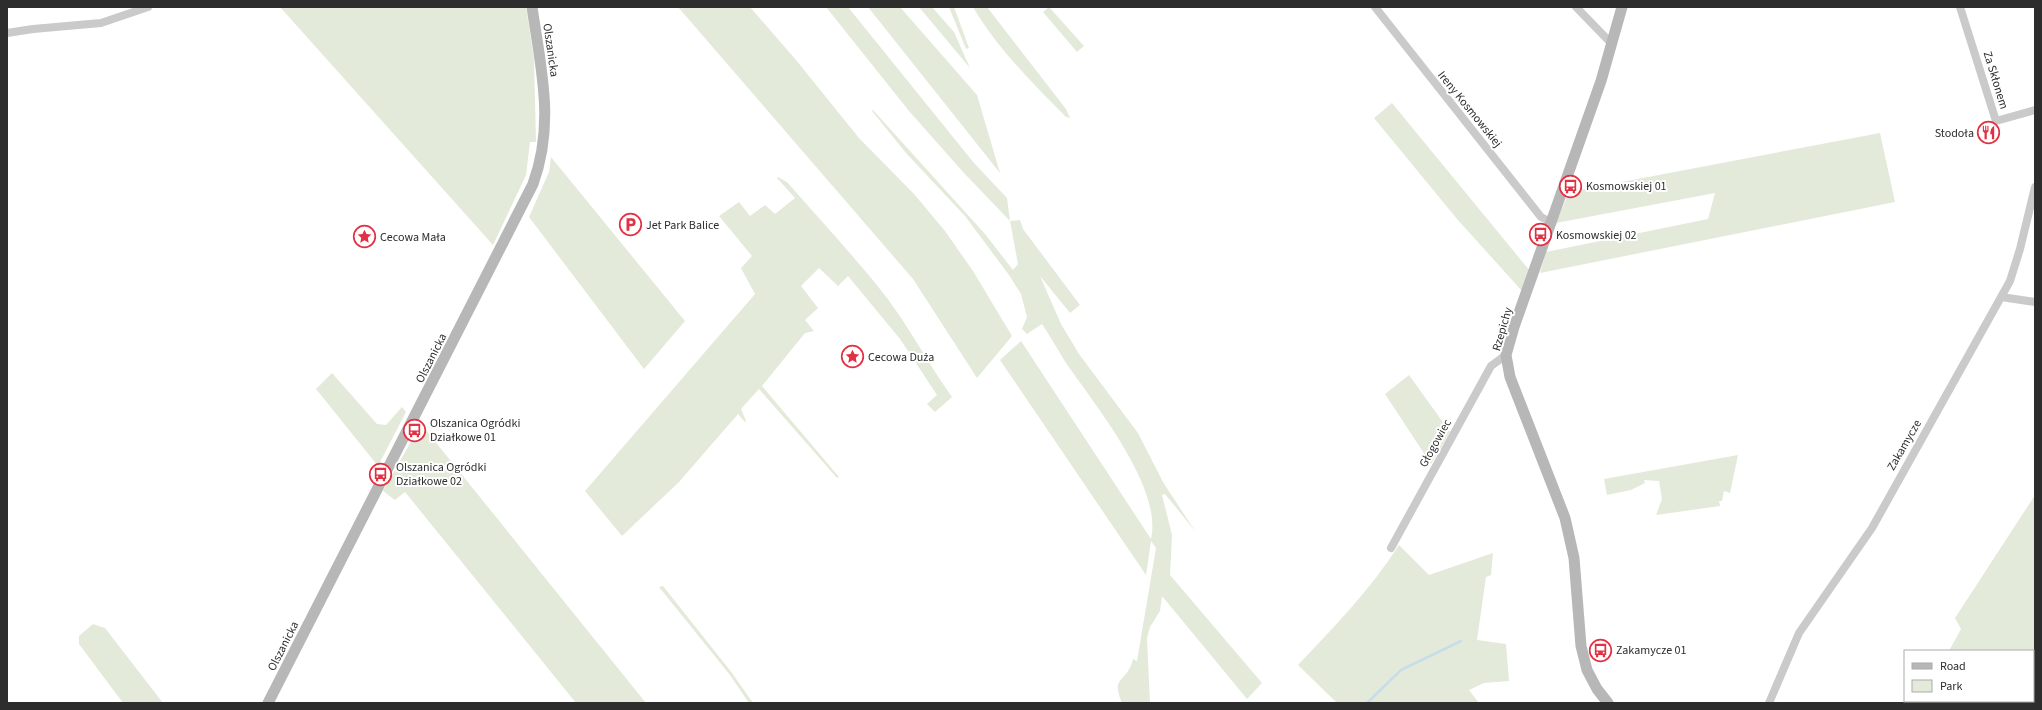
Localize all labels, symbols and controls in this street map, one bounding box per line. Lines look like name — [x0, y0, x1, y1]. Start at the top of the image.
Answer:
street label: Olszanicka — [538, 22, 563, 78]
street label: Za Skłonem — [1979, 49, 2012, 111]
street label: Ireny Kosmowskiej — [1433, 67, 1506, 151]
restaurant icon: Stodoła — [1976, 120, 2002, 146]
place label: Stodoła — [1935, 125, 1974, 142]
bus stop icon: Kosmowskiej 01 — [1558, 173, 1584, 199]
place label: Kosmowskiej 01 — [1586, 178, 1667, 195]
parking icon: Jet Park Balice — [618, 212, 644, 238]
place label: Jet Park Balice — [646, 217, 719, 234]
bus stop icon: Kosmowskiej 02 — [1527, 222, 1553, 248]
place icon: Cecowa Mała — [351, 224, 377, 250]
place label: Kosmowskiej 02 — [1556, 227, 1637, 244]
place label: Cecowa Mała — [380, 229, 446, 246]
street label: Rzepichy — [1488, 305, 1517, 353]
street label: Olszanicka — [412, 330, 451, 386]
place icon: Cecowa Duża — [839, 344, 865, 370]
place label: Cecowa Duża — [868, 349, 934, 366]
place label: Olszanica Ogródki Działkowe 01 — [430, 415, 520, 446]
street label: Głogowiec — [1415, 416, 1456, 470]
bus stop icon: Olszanica Ogródki Działkowe 01 — [402, 417, 428, 443]
street label: Zakamycze — [1883, 417, 1926, 474]
place label: Olszanica Ogródki Działkowe 02 — [396, 459, 486, 490]
bus stop icon: Olszanica Ogródki Działkowe 02 — [368, 461, 394, 487]
street label: Olszanicka — [264, 618, 303, 674]
bus stop icon: Zakamycze 01 — [1588, 637, 1614, 663]
place label: Zakamycze 01 — [1616, 642, 1686, 659]
legend — [1904, 650, 2034, 702]
text: Road — [1940, 658, 1966, 675]
text: Park — [1940, 678, 1962, 695]

